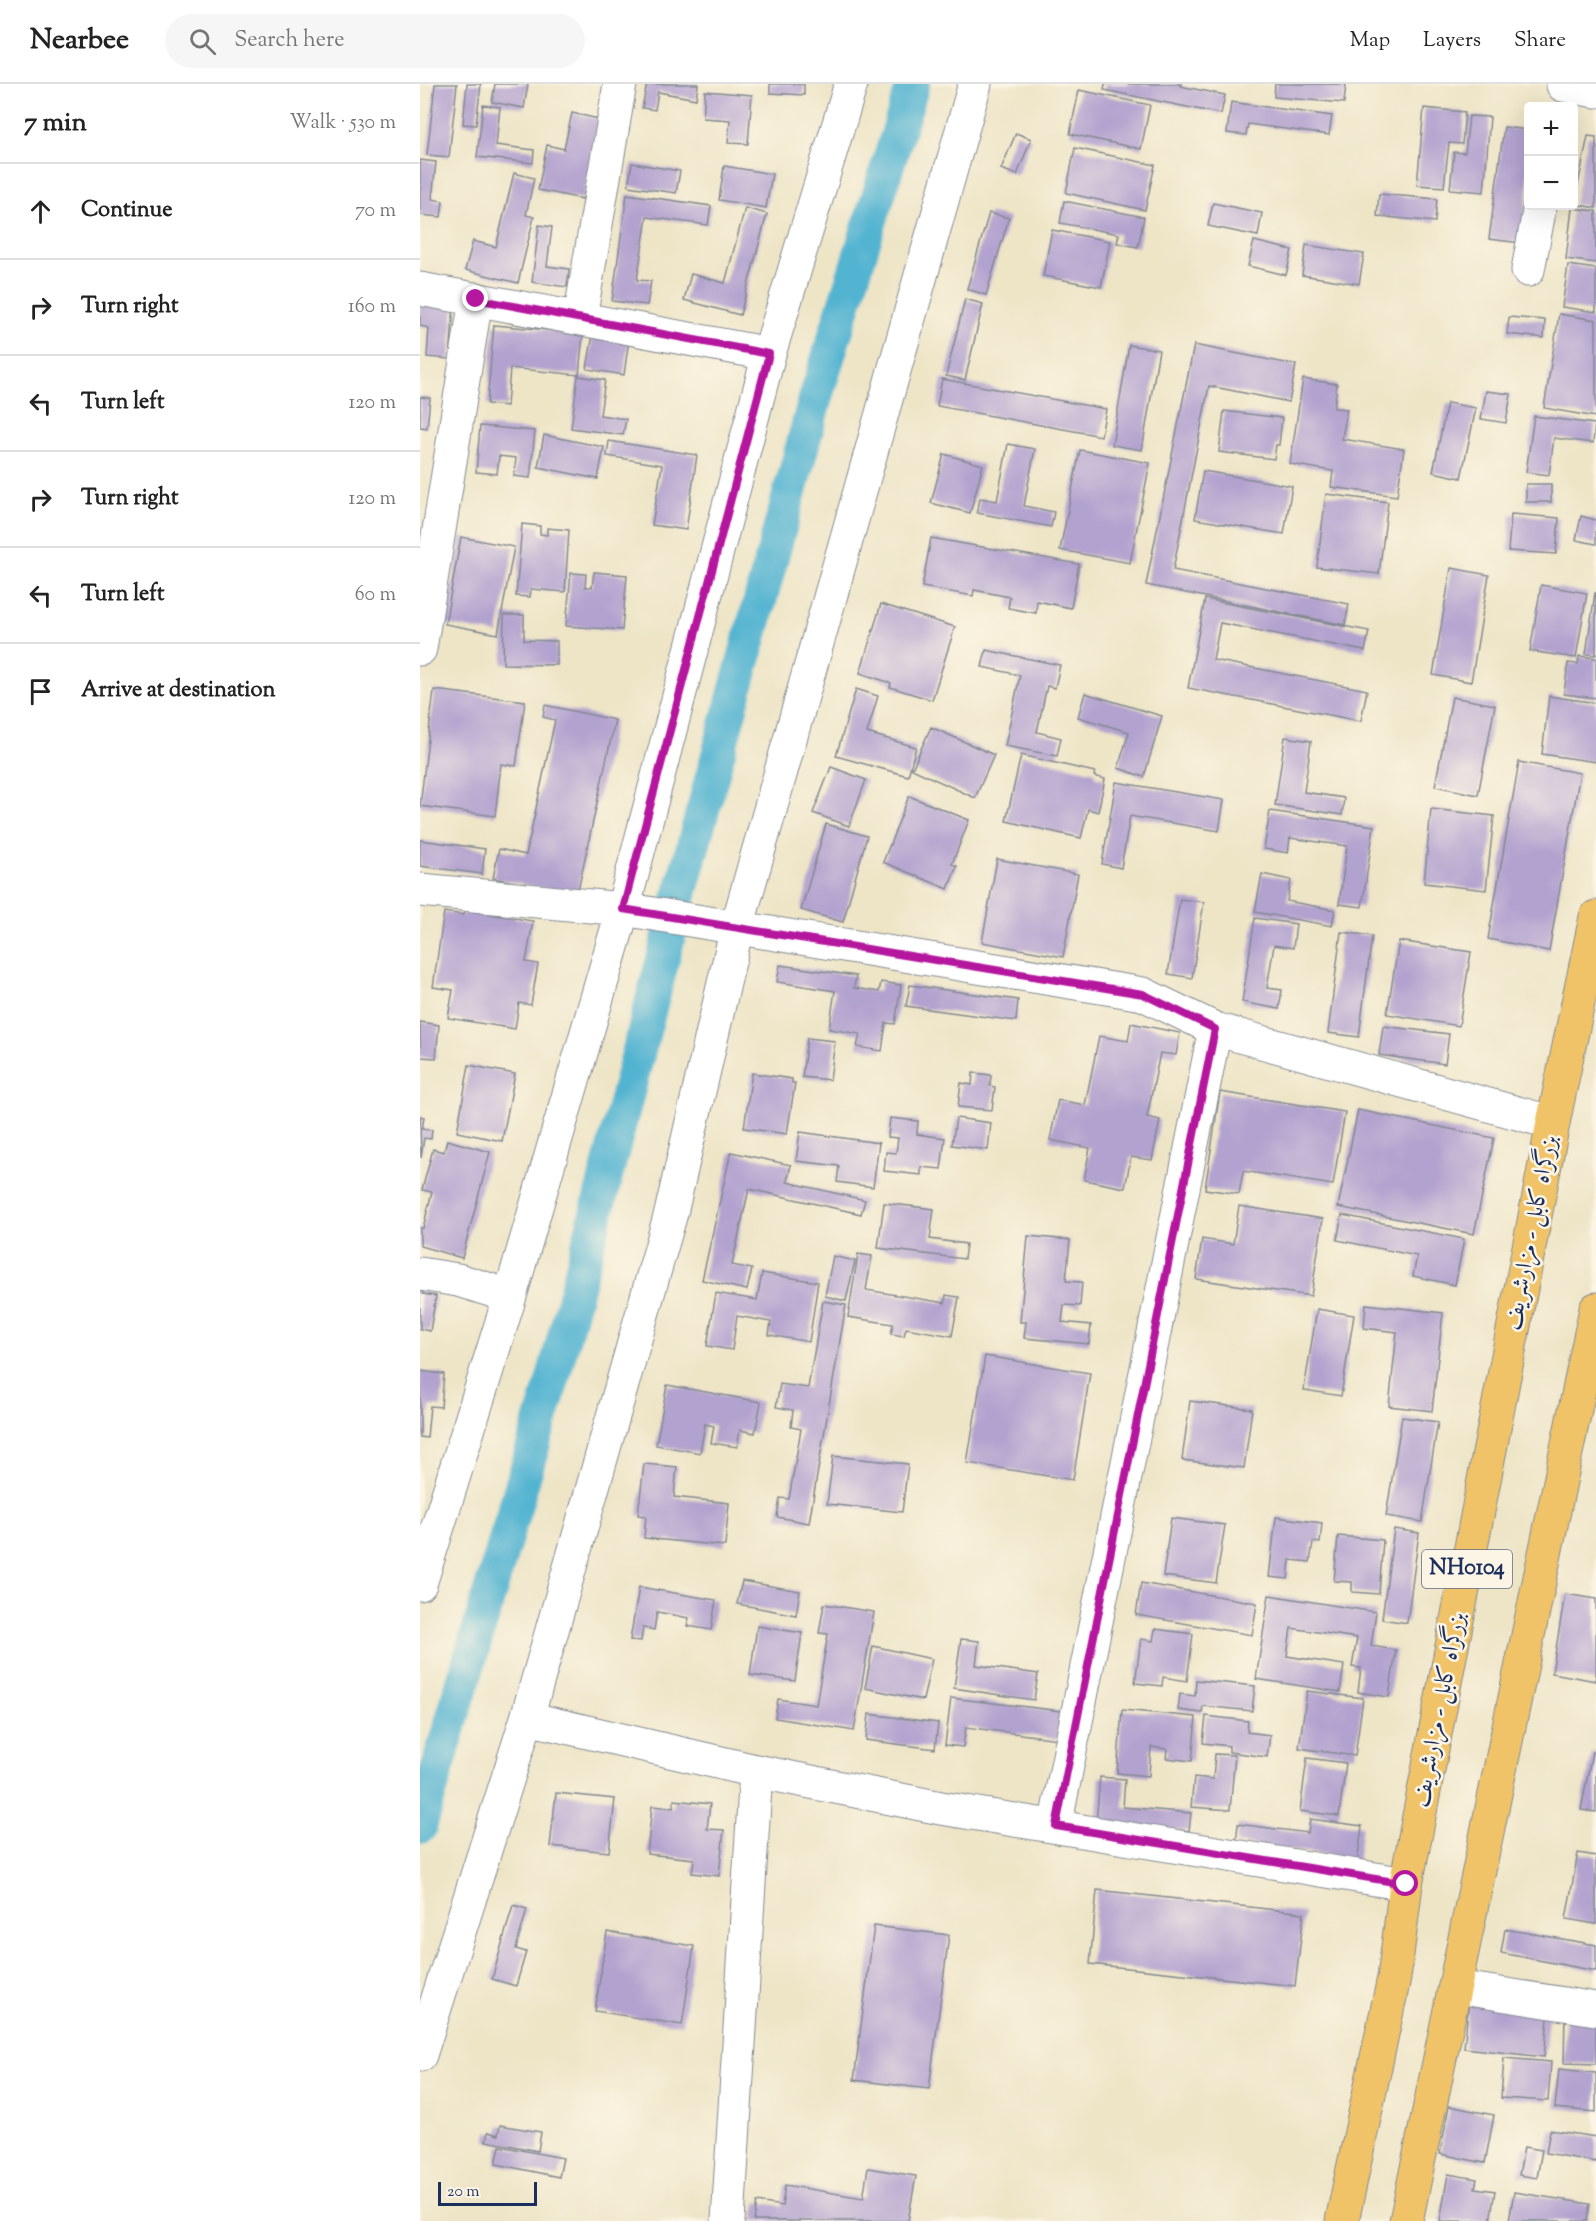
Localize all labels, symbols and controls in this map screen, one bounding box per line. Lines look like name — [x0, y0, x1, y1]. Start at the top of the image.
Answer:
search box — [165, 14, 585, 68]
text: Nearbee — [30, 21, 129, 61]
icon: search — [186, 25, 219, 58]
text: Search here — [234, 25, 345, 57]
text: Map — [1350, 26, 1390, 56]
text: Layers — [1423, 26, 1481, 56]
text: Share — [1514, 26, 1566, 56]
map controls — [1524, 102, 1578, 210]
button: + — [1524, 102, 1578, 156]
text: 7 min — [24, 105, 87, 142]
text: Walk · 530 m — [289, 109, 396, 138]
button: − — [1524, 156, 1578, 210]
icon: ahead — [24, 195, 57, 228]
text: Continue — [81, 195, 172, 227]
text: 70 m — [355, 197, 396, 226]
route end — [462, 285, 488, 311]
icon: right — [24, 291, 57, 324]
text: Turn right — [81, 291, 178, 323]
text: 160 m — [348, 293, 396, 322]
icon: left — [24, 387, 57, 420]
text: Turn left — [81, 387, 164, 419]
text: 120 m — [348, 389, 396, 418]
icon: right — [24, 483, 57, 516]
text: Turn right — [81, 483, 178, 515]
text: 120 m — [348, 485, 396, 514]
icon: left — [24, 579, 57, 612]
text: Turn left — [81, 579, 164, 611]
text: 60 m — [355, 581, 396, 610]
icon: arrive — [24, 675, 57, 708]
text: Arrive at destination — [81, 675, 276, 707]
street label: بزرگراه کابل - مزارشریف — [1495, 1132, 1568, 1333]
road number: NH0104 — [1422, 1550, 1512, 1588]
street label: بزرگراه کابل - مزارشریف — [1403, 1609, 1476, 1810]
route start — [1392, 1870, 1418, 1896]
scale bar — [438, 2179, 537, 2206]
text: 20 m — [447, 2181, 480, 2204]

